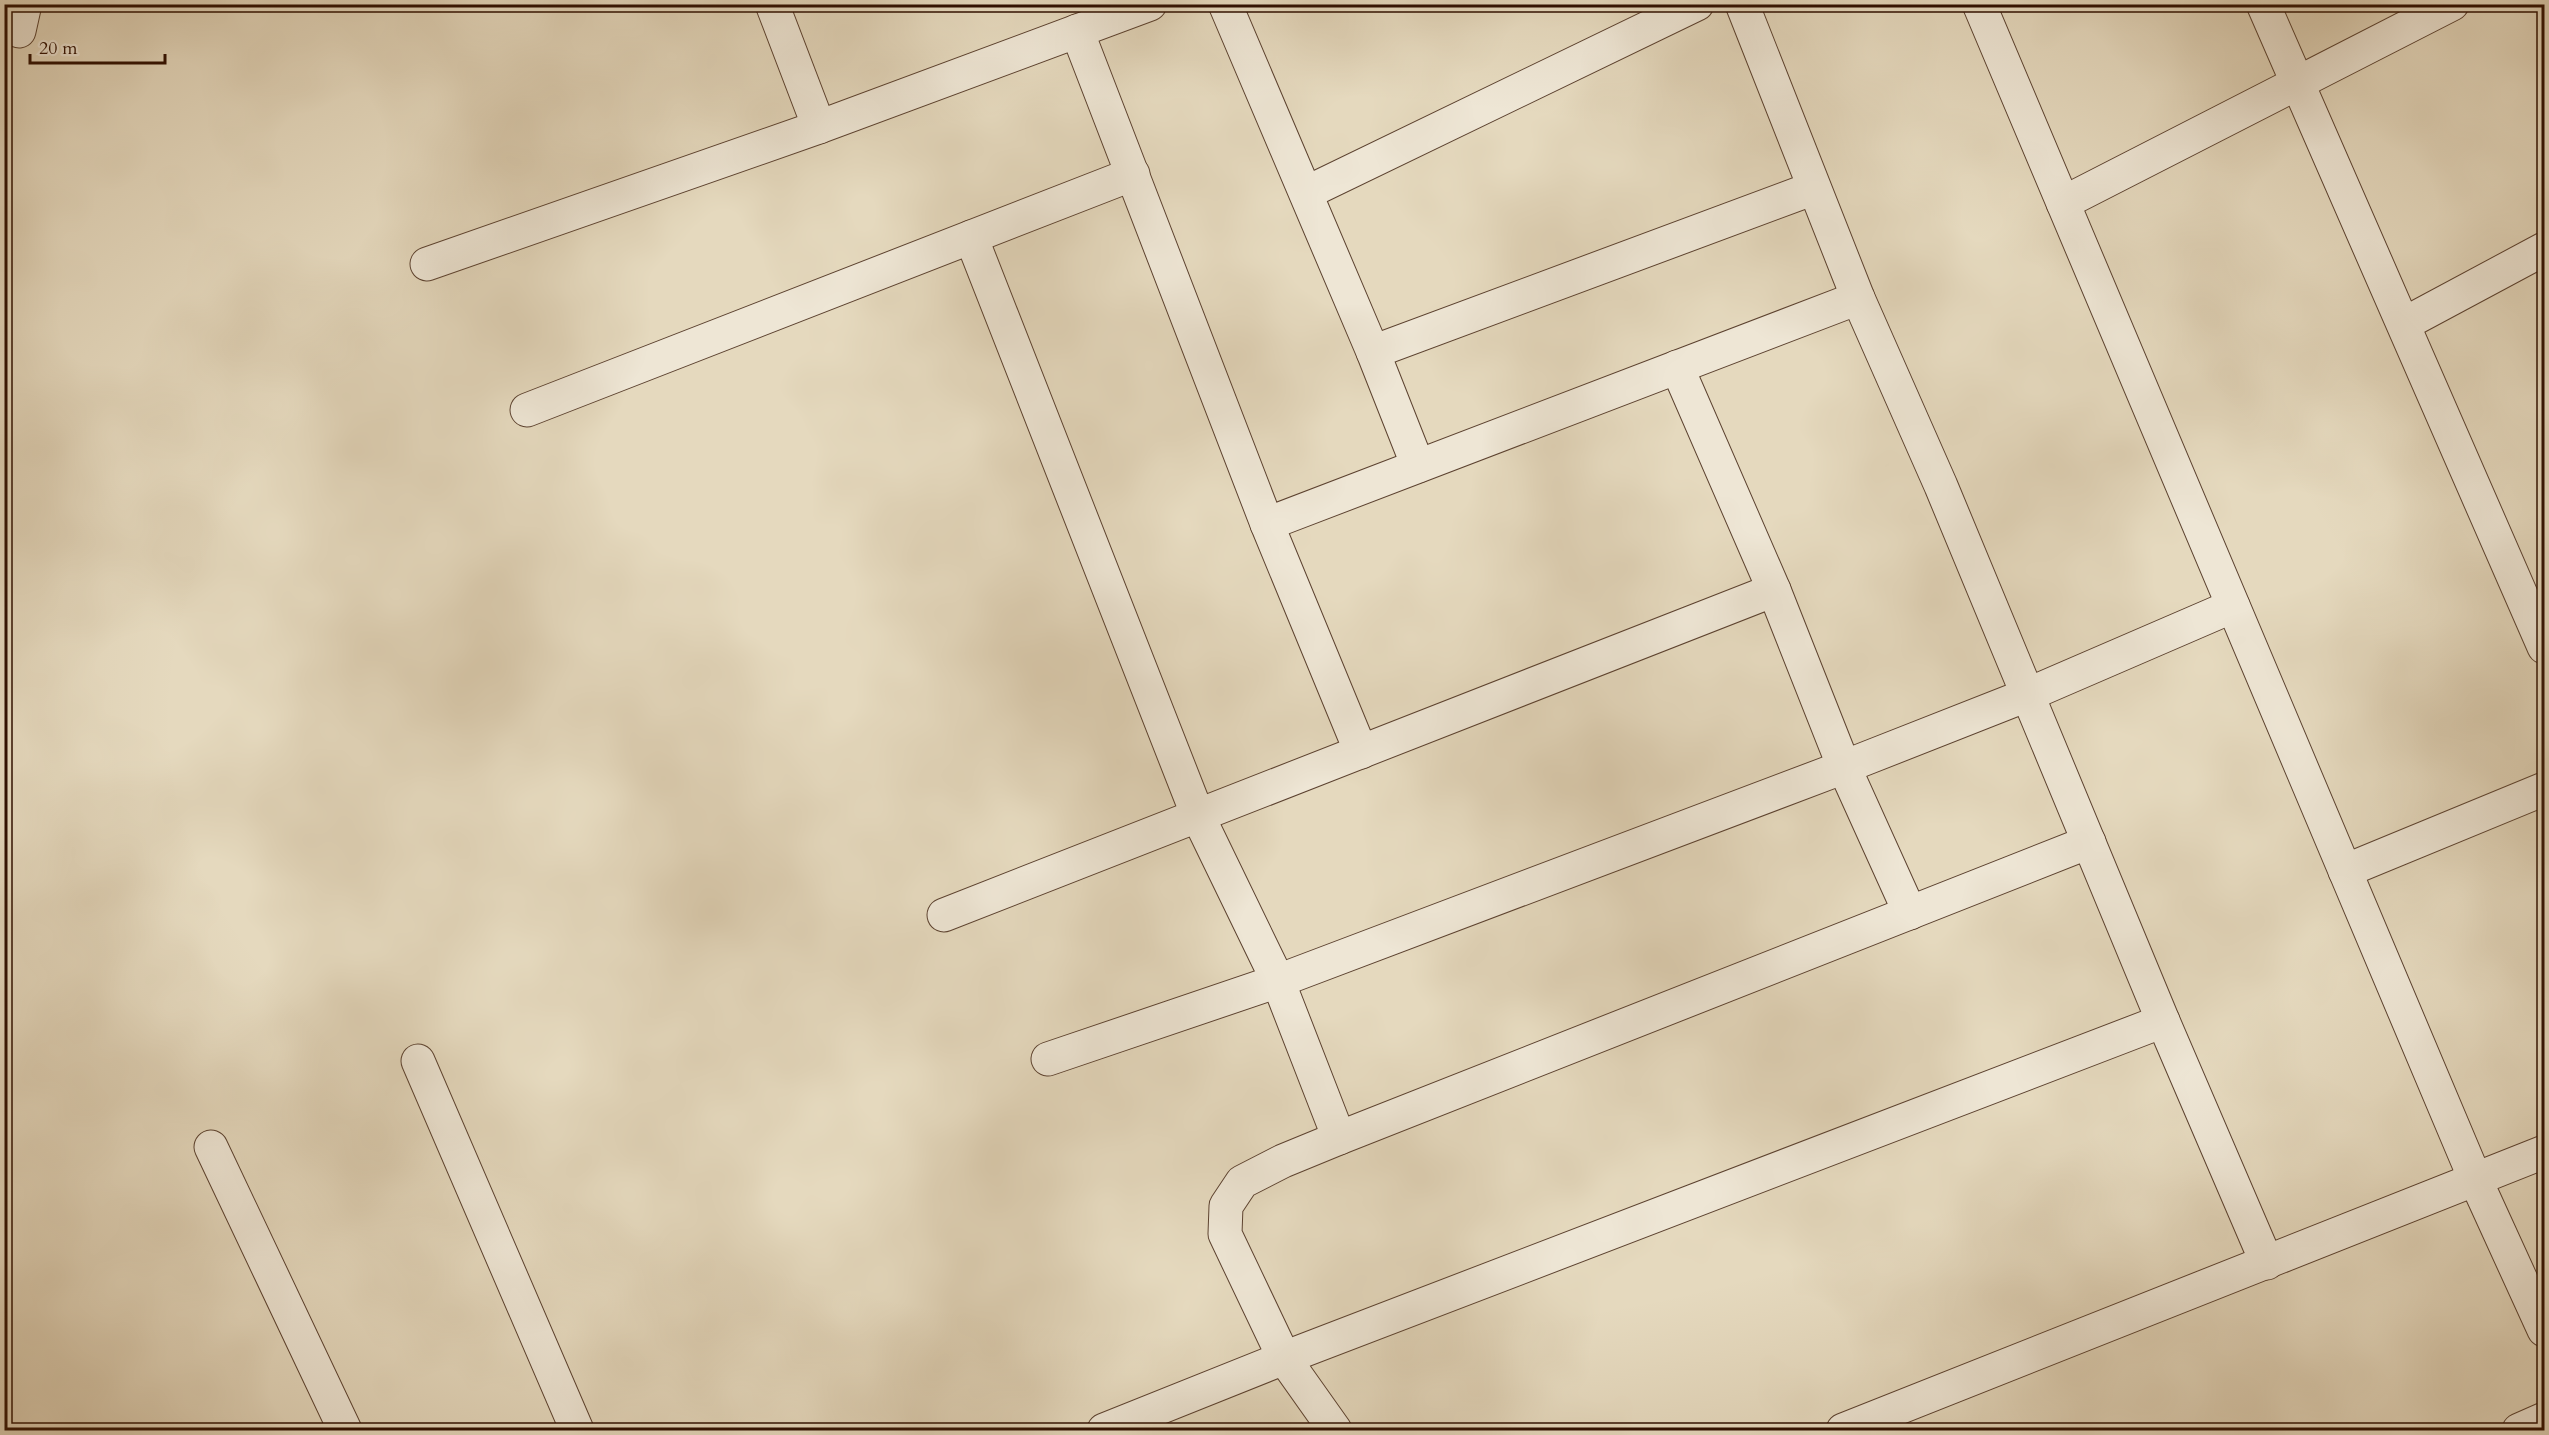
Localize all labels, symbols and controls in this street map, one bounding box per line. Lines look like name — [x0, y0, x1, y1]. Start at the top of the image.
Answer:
scale bar — [30, 27, 165, 65]
text: 20 m — [39, 36, 78, 61]

